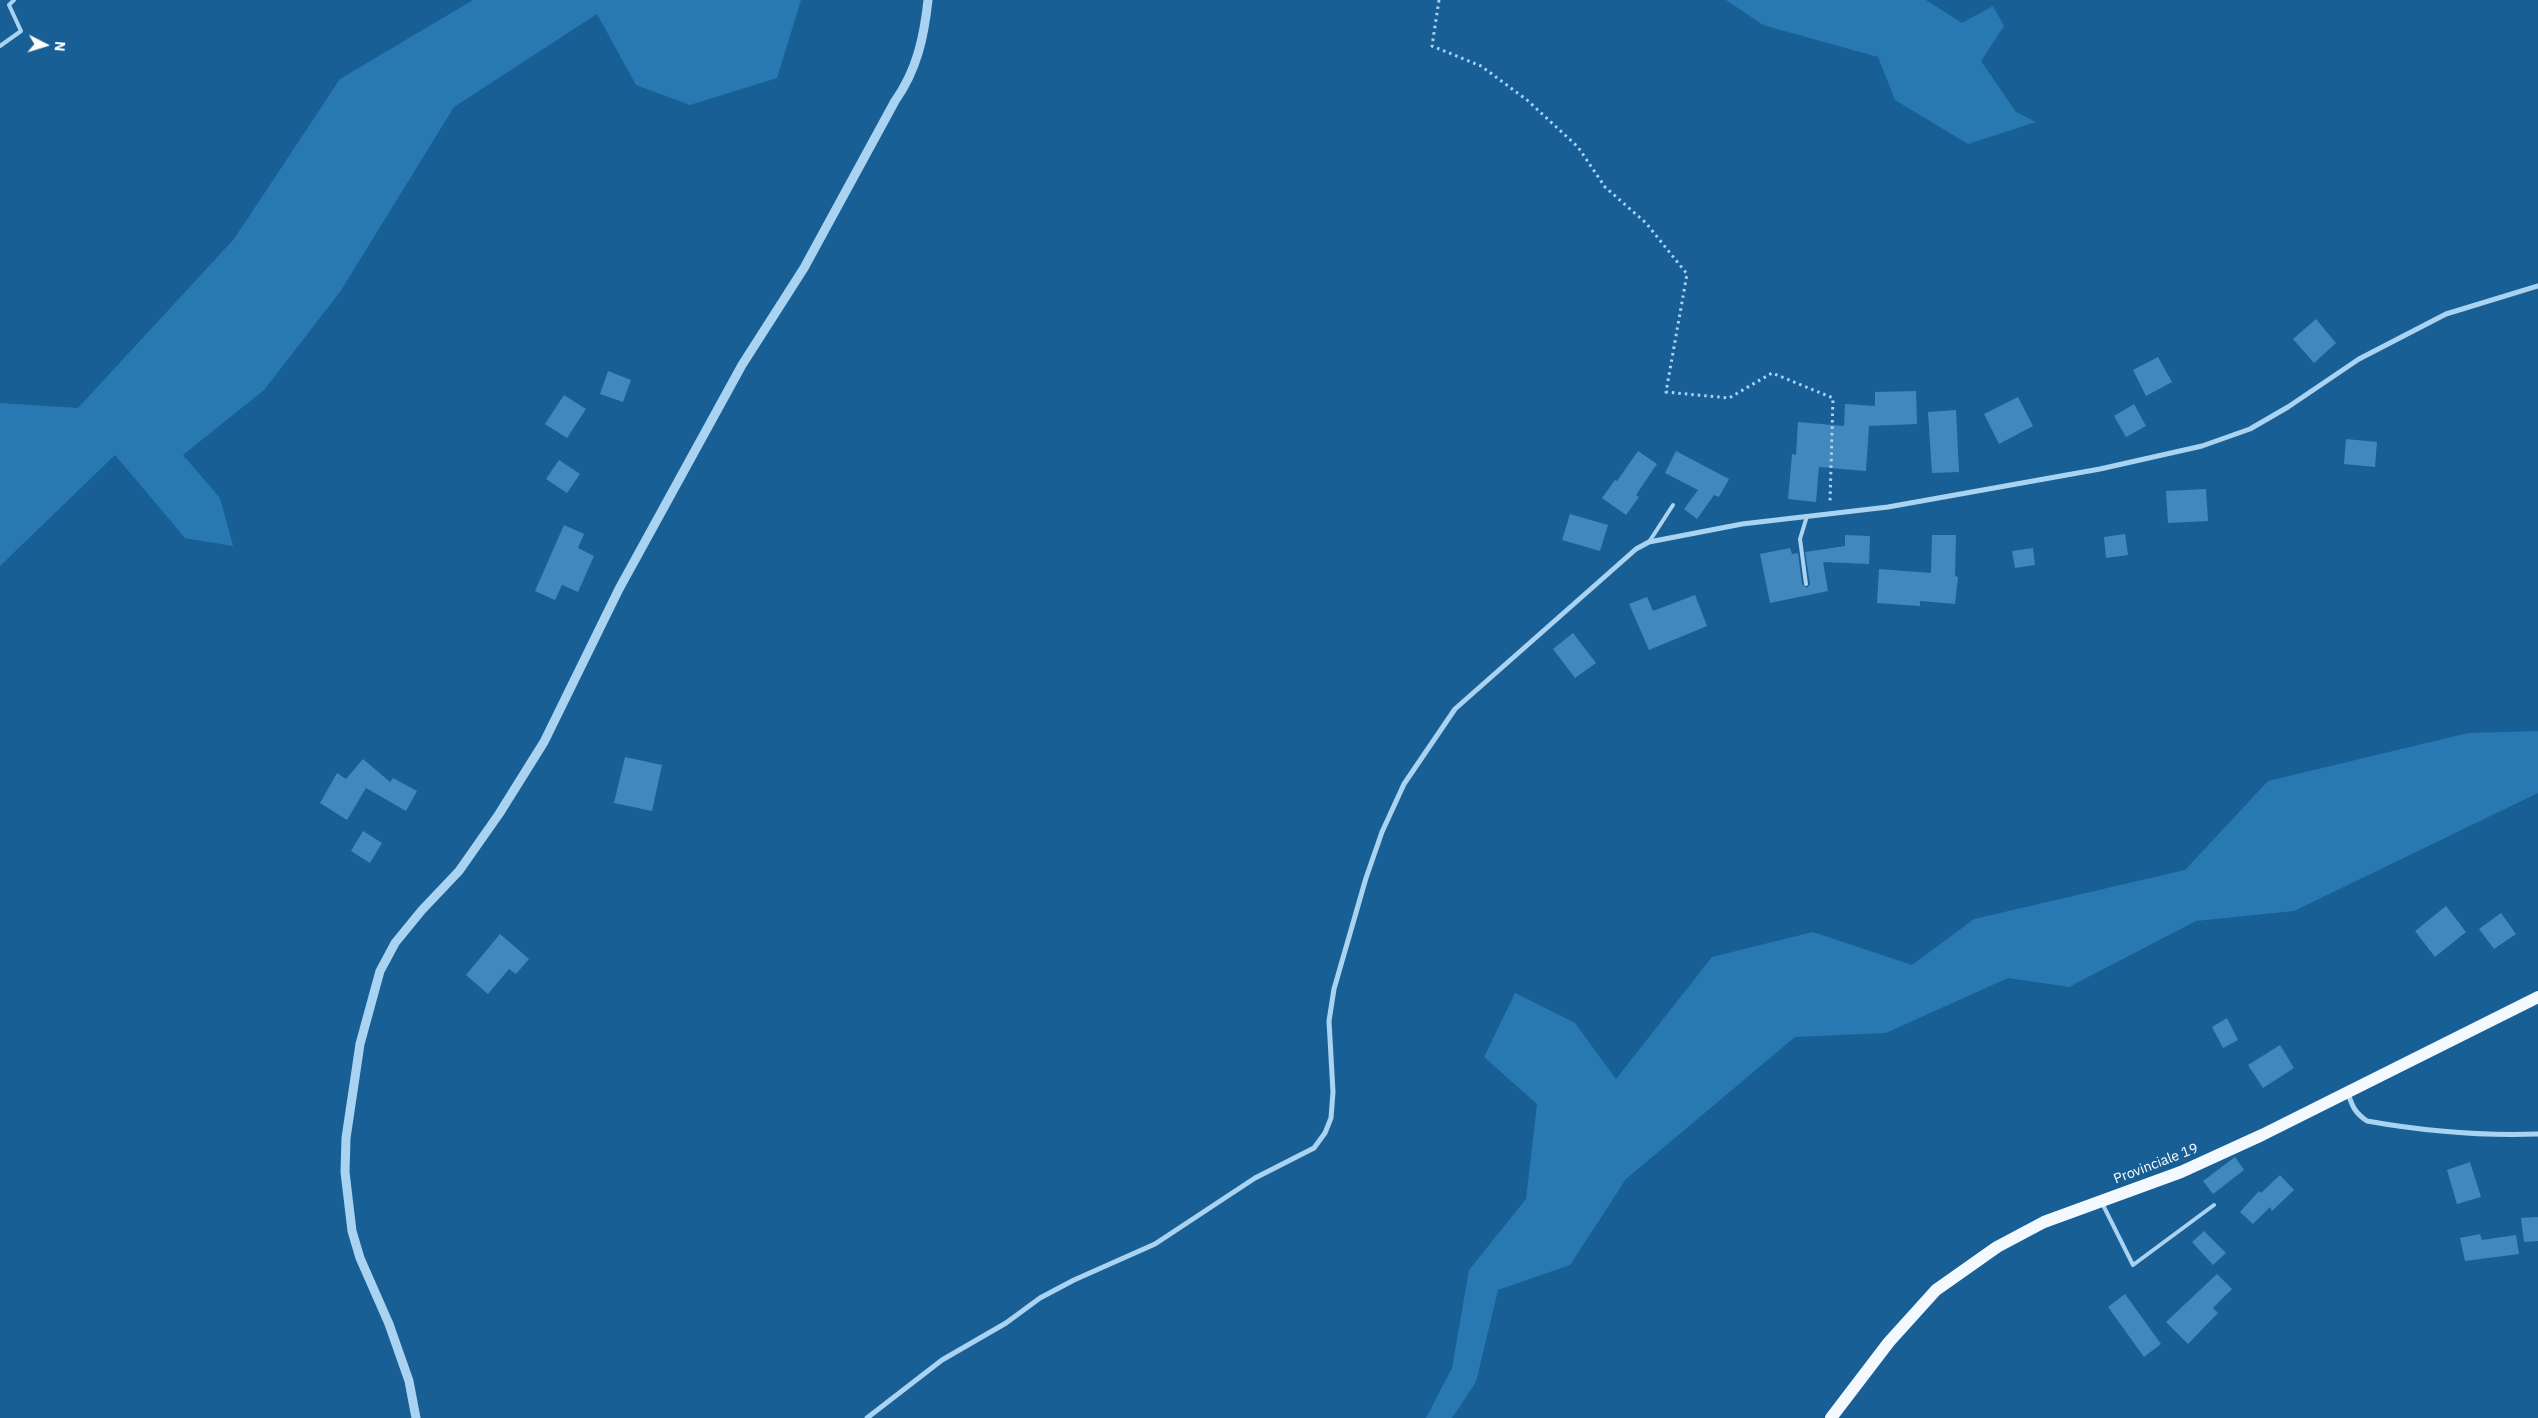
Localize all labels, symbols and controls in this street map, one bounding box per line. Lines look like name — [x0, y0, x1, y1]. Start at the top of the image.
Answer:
north arrow — [20, 20, 70, 70]
text: N — [51, 40, 69, 52]
street label: Provinciale 19 — [2111, 1140, 2201, 1188]

